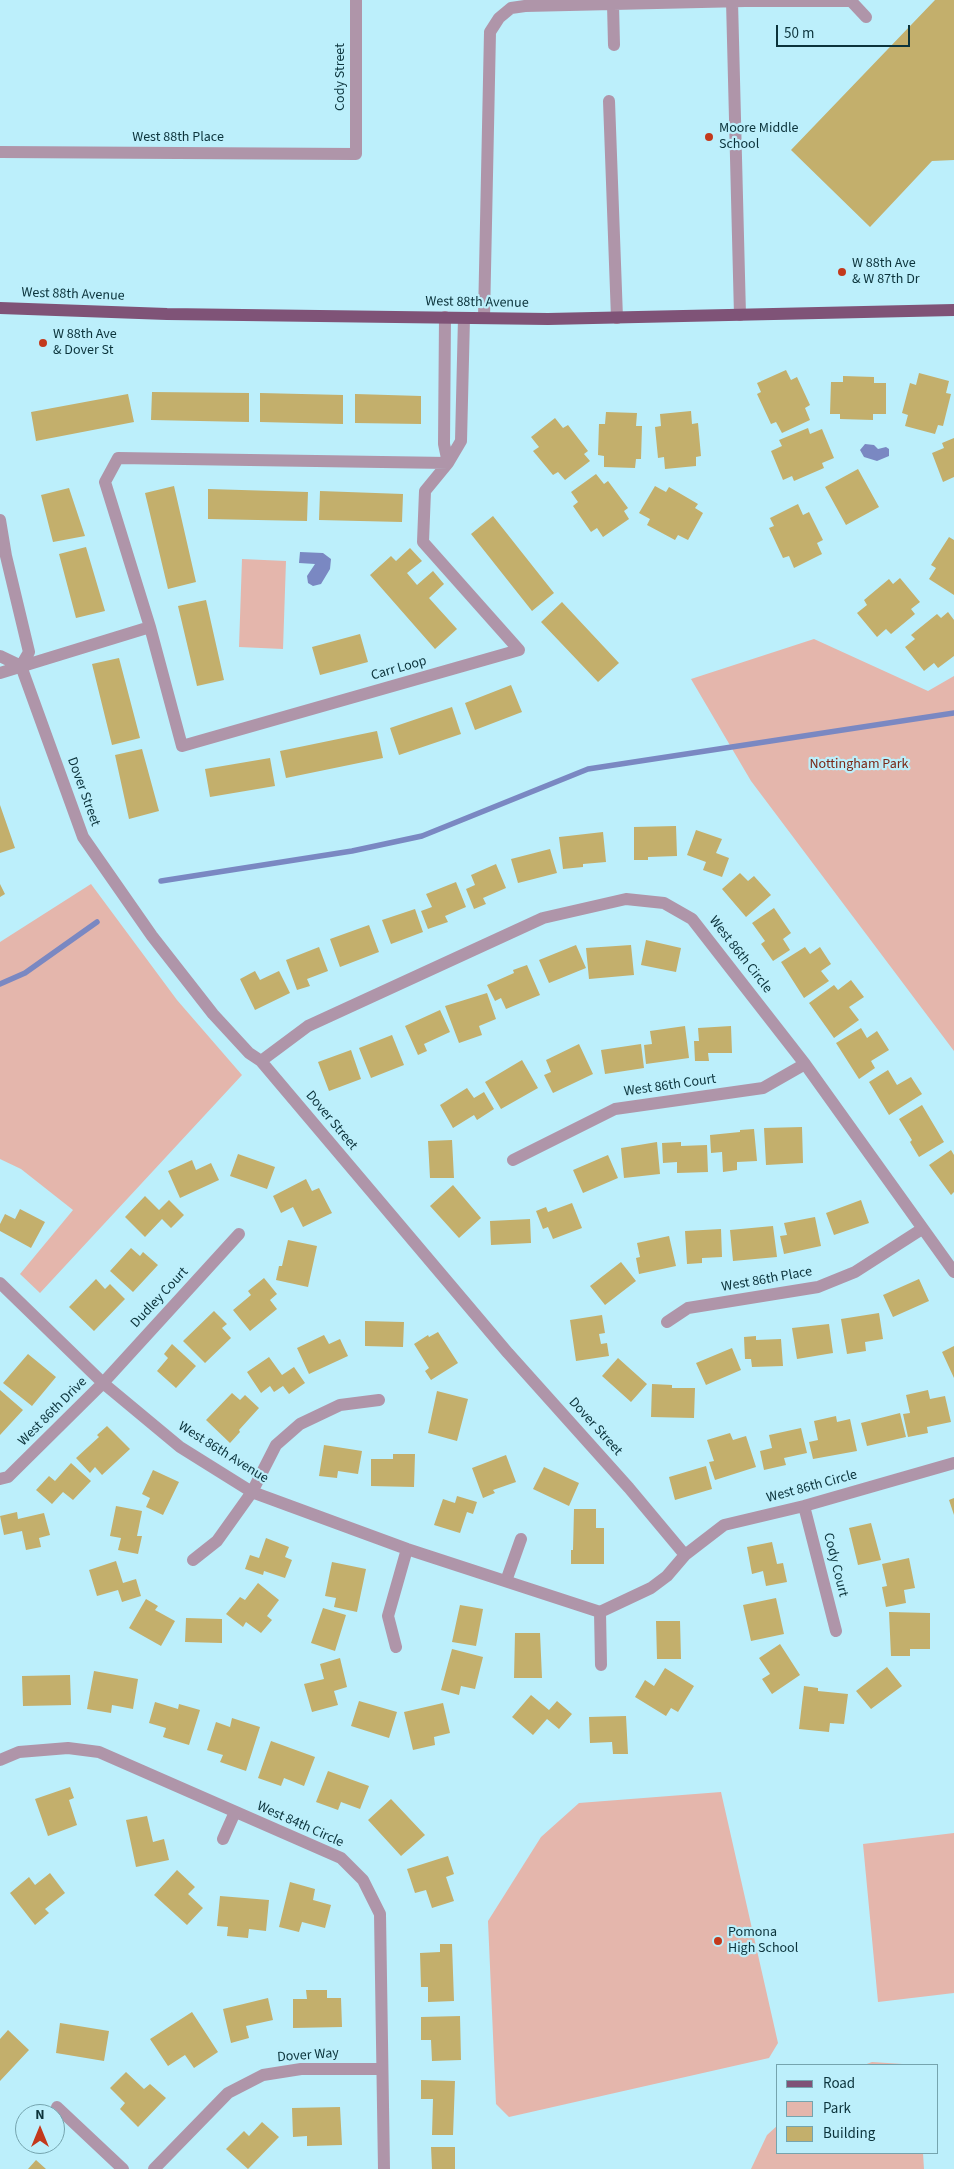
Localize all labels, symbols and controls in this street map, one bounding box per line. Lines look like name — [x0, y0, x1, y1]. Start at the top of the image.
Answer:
scale bar — [779, 15, 913, 47]
text: 50 m — [784, 23, 814, 44]
street label: Cody Street — [333, 43, 349, 111]
place label: Moore Middle School — [719, 121, 798, 154]
street label: West 88th Place — [132, 130, 224, 146]
marker: Moore Middle School — [703, 131, 715, 143]
place label: W 88th Ave & W 87th Dr — [852, 256, 920, 288]
marker: W 88th Ave & W 87th Dr — [836, 266, 848, 278]
street label: West 88th Avenue — [21, 285, 125, 305]
street label: West 88th Avenue — [425, 294, 529, 312]
place label: W 88th Ave & Dover St — [53, 327, 117, 360]
marker: W 88th Ave & Dover St — [37, 337, 49, 349]
street label: Carr Loop — [369, 653, 429, 685]
street label: Dover Street — [63, 755, 103, 829]
park label: Nottingham Park — [810, 757, 908, 773]
street label: West 86th Circle — [705, 913, 775, 997]
street label: West 86th Court — [623, 1071, 717, 1101]
street label: Dover Street — [301, 1088, 361, 1154]
street label: Dudley Court — [128, 1264, 192, 1332]
street label: West 86th Place — [720, 1264, 814, 1296]
street label: West 86th Drive — [15, 1374, 91, 1450]
street label: Dover Street — [565, 1395, 625, 1459]
street label: West 86th Avenue — [175, 1419, 271, 1487]
street label: West 86th Circle — [765, 1467, 859, 1507]
street label: Cody Court — [819, 1531, 851, 1599]
street label: West 84th Circle — [254, 1798, 346, 1852]
place label: Pomona High School — [728, 1925, 798, 1958]
marker: Pomona High School — [712, 1935, 724, 1947]
street label: Dover Way — [277, 2045, 339, 2067]
legend — [776, 2064, 939, 2154]
text: Road — [823, 2073, 855, 2094]
text: Park — [823, 2098, 851, 2119]
north arrow — [15, 2104, 65, 2154]
text: N — [35, 2105, 45, 2125]
text: Building — [823, 2123, 875, 2144]

